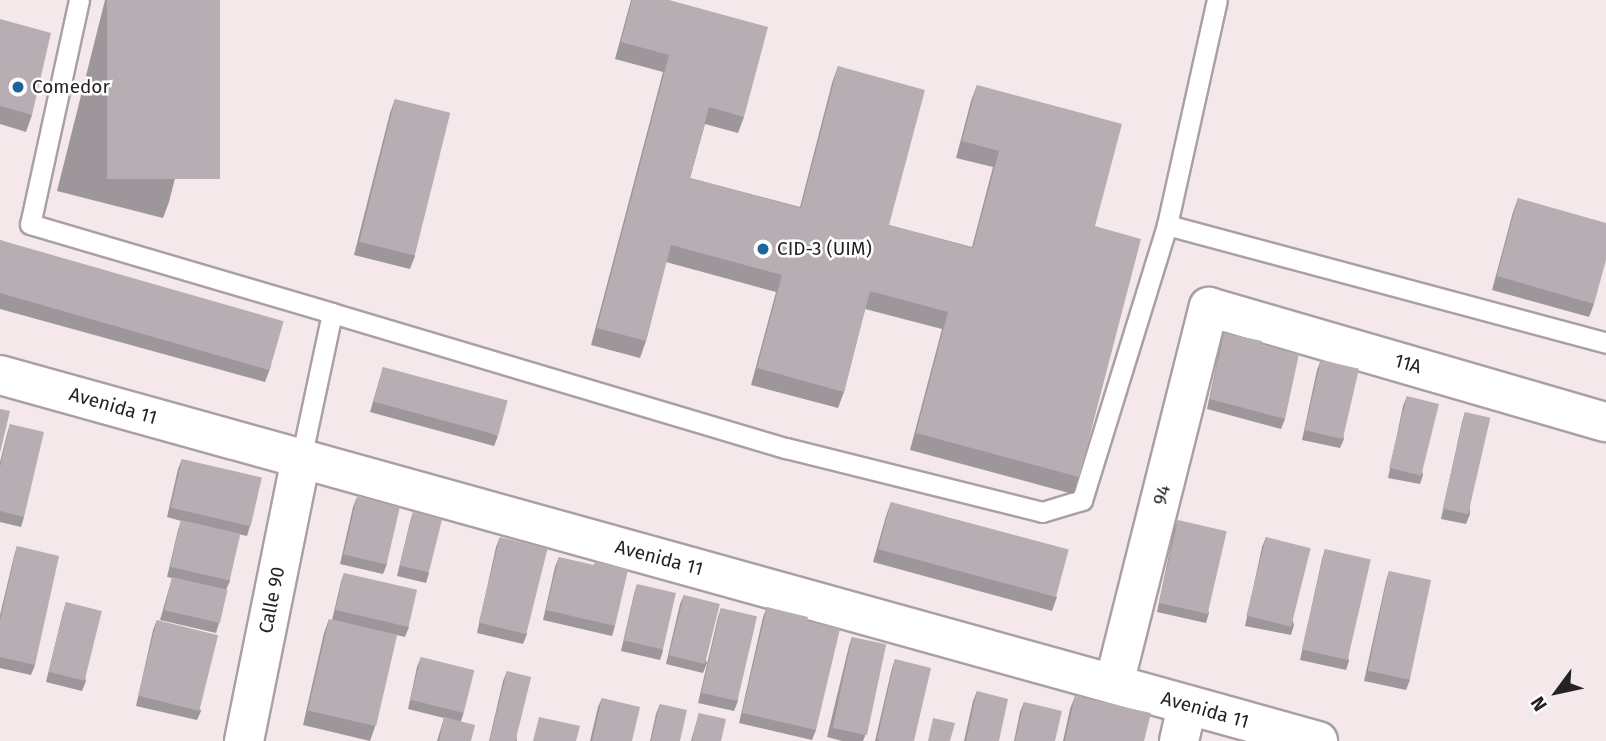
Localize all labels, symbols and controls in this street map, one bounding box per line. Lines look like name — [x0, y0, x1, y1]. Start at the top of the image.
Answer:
place label: Comedor — [32, 76, 110, 98]
marker: Comedor — [10, 79, 26, 95]
place label: CID-3 (UIM) — [777, 238, 872, 260]
marker: CID-3 (UIM) — [755, 241, 771, 257]
street label: 11A — [1392, 349, 1424, 379]
street label: Avenida 11 — [67, 383, 159, 429]
street label: 94 — [1149, 483, 1175, 507]
street label: Avenida 11 — [613, 535, 705, 581]
street label: Calle 90 — [254, 565, 290, 635]
north arrow — [1522, 657, 1592, 727]
street label: Avenida 11 — [1159, 687, 1251, 733]
text: N — [1526, 692, 1552, 715]

